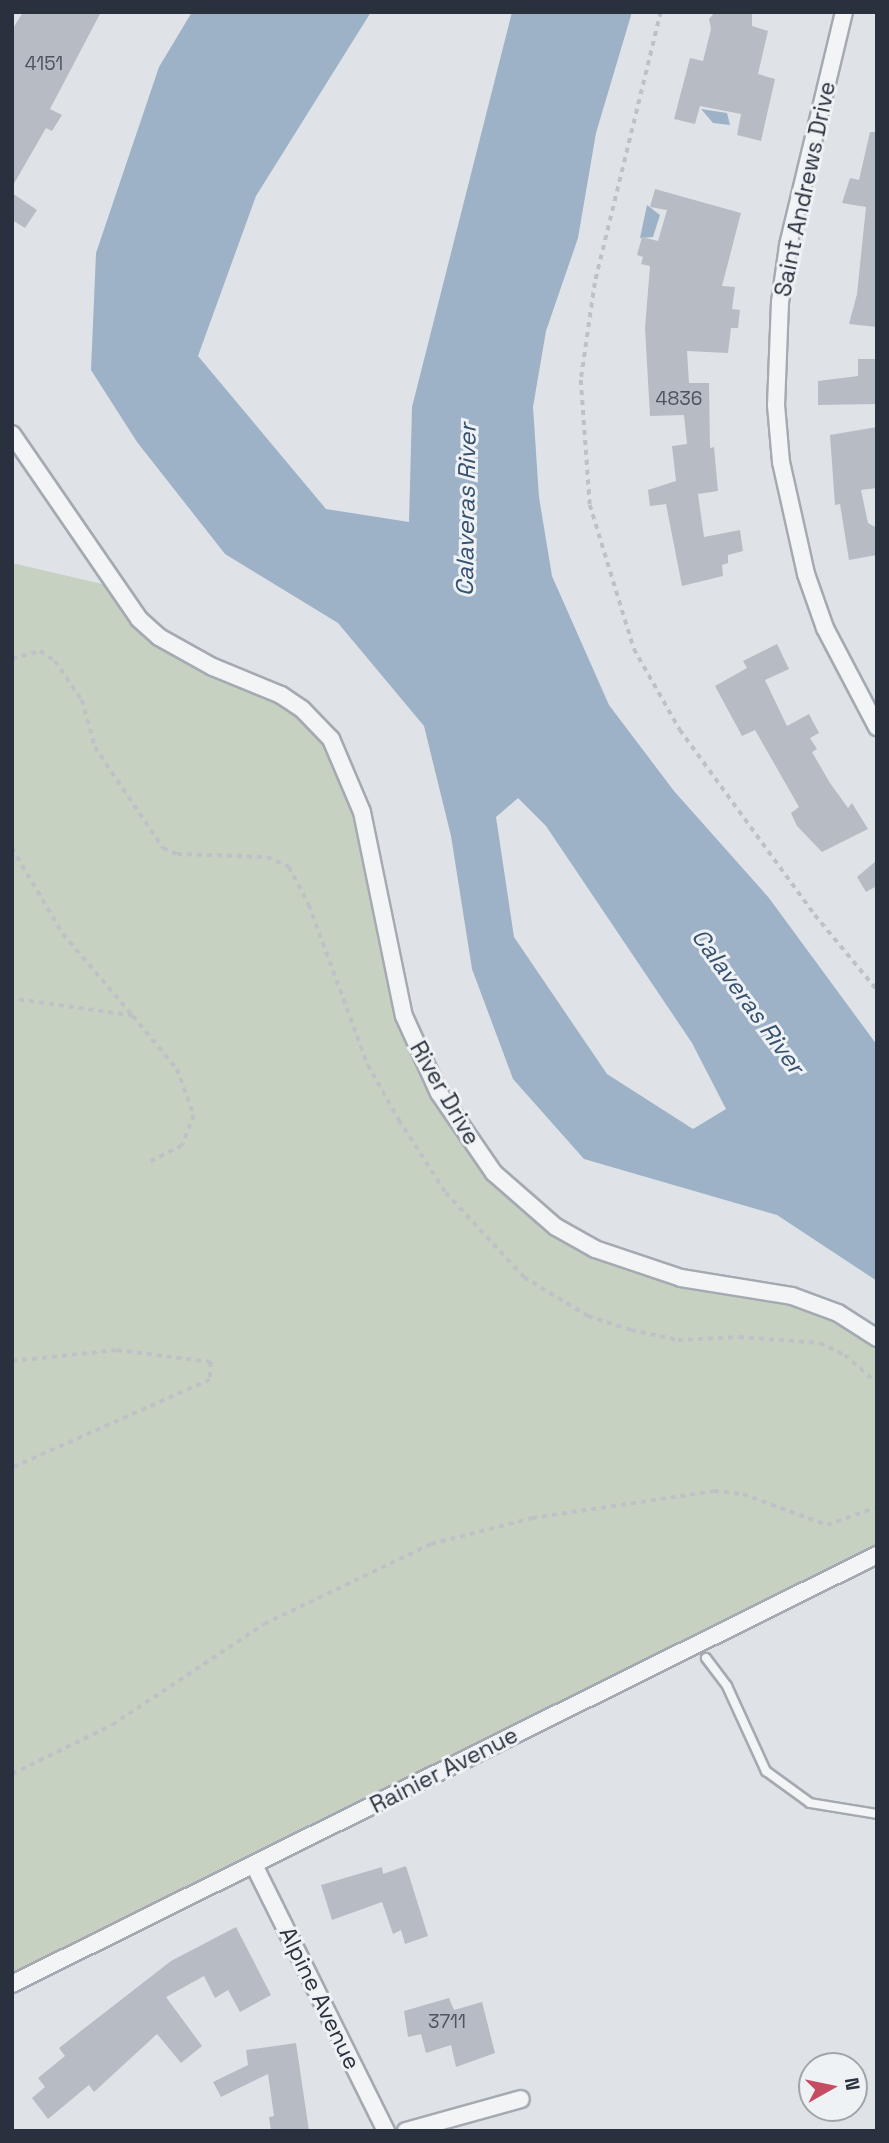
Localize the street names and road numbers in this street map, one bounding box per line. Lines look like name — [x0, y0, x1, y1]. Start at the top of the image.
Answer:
street label: Saint Andrews Drive — [769, 79, 841, 299]
street label: River Drive — [404, 1036, 486, 1150]
street label: Rainier Avenue — [365, 1721, 523, 1819]
street label: Alpine Avenue — [274, 1922, 366, 2074]

